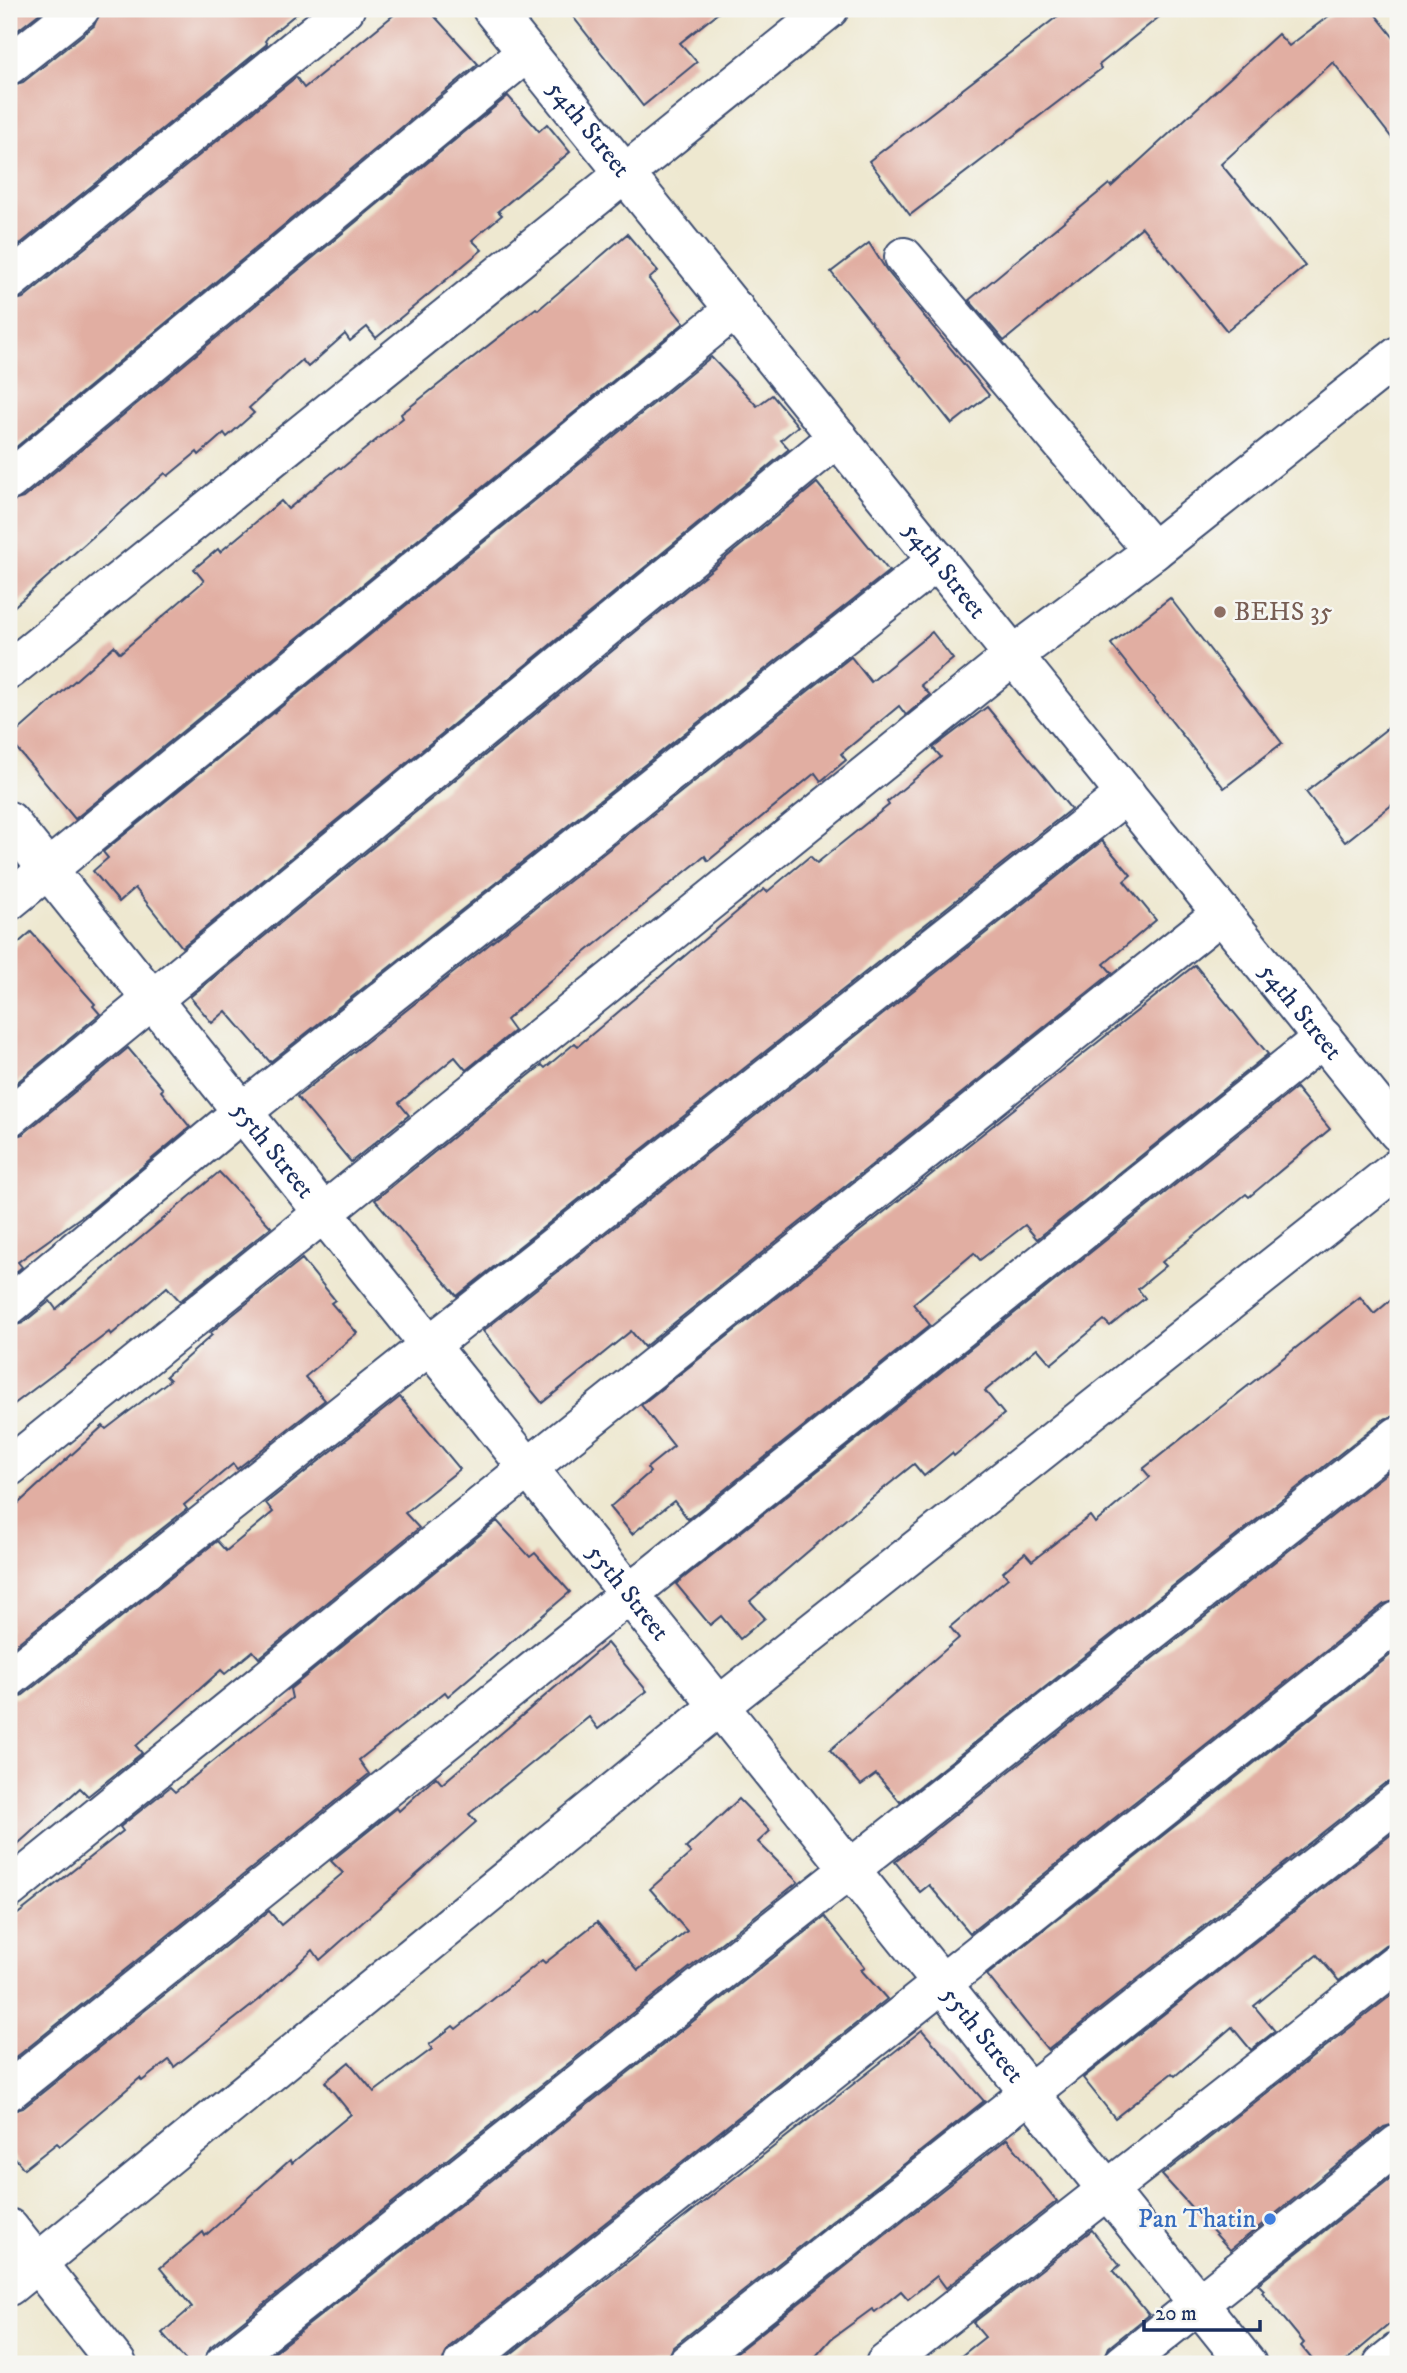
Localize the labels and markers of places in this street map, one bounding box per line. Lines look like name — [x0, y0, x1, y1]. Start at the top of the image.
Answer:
place label: BEHS 35 — [1234, 596, 1333, 629]
marker: BEHS 35 — [1212, 604, 1228, 620]
place label: Pan Thatin — [1138, 2203, 1256, 2236]
marker: Pan Thatin — [1262, 2211, 1278, 2227]

